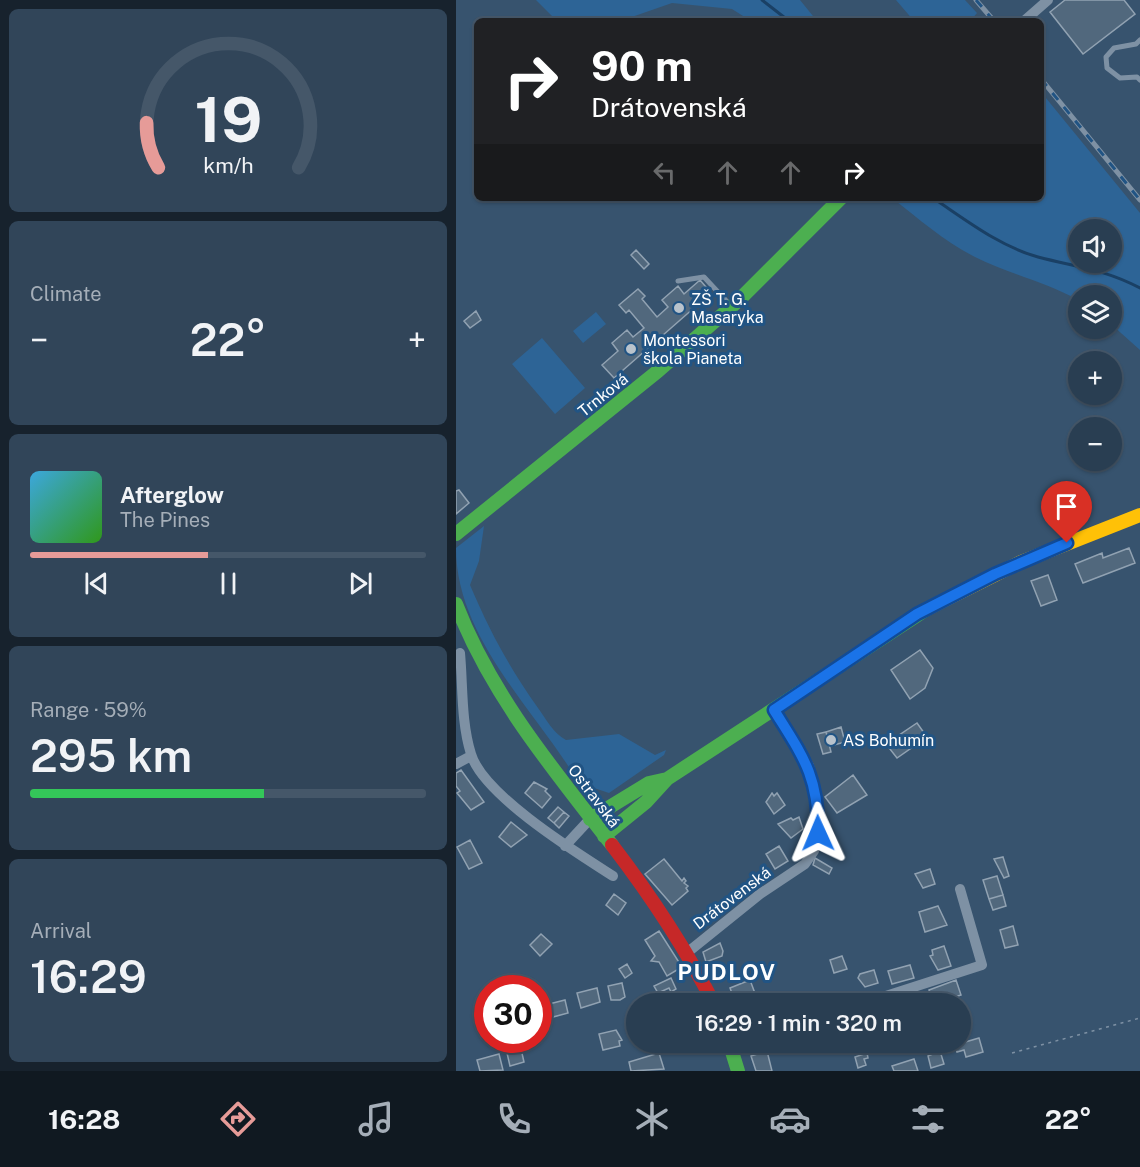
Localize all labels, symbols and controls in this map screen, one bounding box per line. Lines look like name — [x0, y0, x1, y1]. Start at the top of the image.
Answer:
text: 90 m — [591, 41, 693, 90]
icon: right — [492, 42, 570, 120]
text: 19 — [194, 83, 262, 156]
text: Drátovenská — [591, 91, 747, 123]
text: km/h — [203, 153, 253, 178]
icon: left — [648, 156, 681, 189]
icon: ahead — [711, 156, 744, 189]
icon: ahead — [774, 156, 807, 189]
icon: right — [837, 156, 870, 189]
map controls — [1068, 219, 1122, 471]
button: sound — [1068, 219, 1122, 273]
text: Climate — [30, 282, 102, 306]
button: layers — [1068, 285, 1122, 339]
place label: ZŠ T. G. Masaryka — [691, 289, 764, 327]
marker: ZŠ T. G. Masaryka — [672, 301, 686, 315]
text: 22° — [190, 313, 266, 366]
text: − — [30, 321, 48, 359]
text: + — [408, 321, 426, 359]
place label: Montessori škola Pianeta — [643, 331, 742, 368]
marker: Montessori škola Pianeta — [624, 342, 638, 356]
button: + — [1068, 351, 1122, 405]
street label: Trnková — [574, 369, 632, 421]
button: − — [1068, 417, 1122, 471]
pin — [1041, 481, 1092, 543]
text: Afterglow — [120, 482, 224, 508]
icon: arrive — [1050, 490, 1083, 523]
text: The Pines — [120, 508, 210, 532]
icon: previous — [80, 567, 113, 600]
icon: pause — [212, 567, 245, 600]
icon: next — [344, 567, 377, 600]
text: Range · 59% — [30, 698, 147, 722]
text: 295 km — [30, 729, 192, 782]
place label: AS Bohumín — [843, 731, 934, 750]
marker: AS Bohumín — [824, 733, 838, 747]
street label: Ostravská — [564, 761, 624, 831]
position arrow — [786, 801, 850, 865]
street label: Drátovenská — [689, 863, 775, 933]
text: Arrival — [30, 919, 92, 943]
text: 16:29 — [30, 950, 147, 1003]
district label: PUDLOV — [678, 959, 776, 985]
speed limit sign: 30 — [474, 975, 552, 1053]
text: 16:29 · 1 min · 320 m — [695, 1010, 902, 1036]
icon: directions — [217, 1098, 259, 1140]
icon: music — [355, 1098, 397, 1140]
icon: phone — [493, 1098, 535, 1140]
icon: climate — [631, 1098, 673, 1140]
icon: car — [769, 1098, 811, 1140]
icon: filters — [907, 1098, 949, 1140]
text: 16:28 — [48, 1103, 120, 1135]
text: 22° — [1045, 1103, 1092, 1135]

